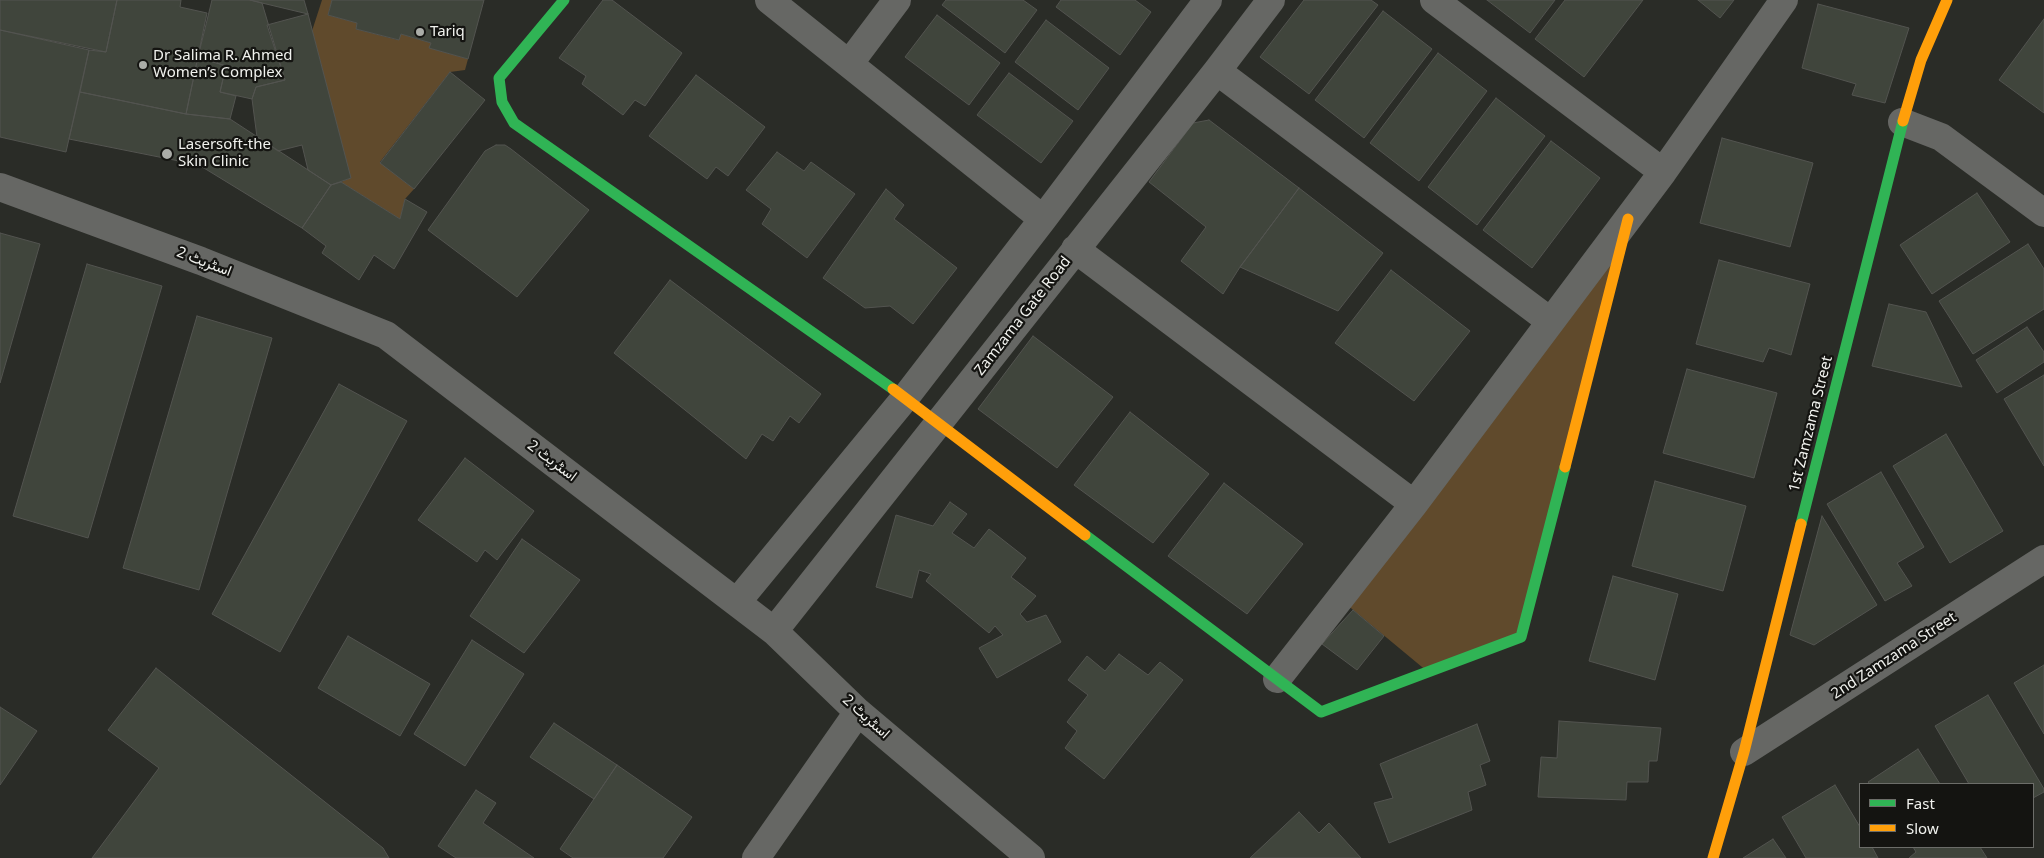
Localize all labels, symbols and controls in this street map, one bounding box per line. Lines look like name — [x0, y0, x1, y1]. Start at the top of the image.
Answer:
place label: Tariq — [430, 23, 465, 41]
marker: Tariq — [414, 26, 426, 38]
place label: Dr Salima R. Ahmed Women’s Complex — [153, 47, 293, 82]
marker: Dr Salima R. Ahmed Women’s Complex — [137, 59, 149, 71]
place label: Lasersoft-the Skin Clinic — [178, 136, 271, 171]
marker: Lasersoft-the Skin Clinic — [160, 147, 174, 161]
street label: اسٹریٹ 2 — [174, 243, 234, 281]
street label: Zamzama Gate Road — [971, 253, 1075, 379]
street label: 1st Zamzama Street — [1785, 354, 1837, 494]
street label: اسٹریٹ 2 — [524, 437, 580, 485]
street label: 2nd Zamzama Street — [1828, 609, 1960, 703]
street label: اسٹریٹ 2 — [839, 691, 893, 743]
legend — [1859, 783, 2034, 848]
text: Fast — [1906, 793, 1935, 813]
text: Slow — [1906, 818, 1939, 838]

